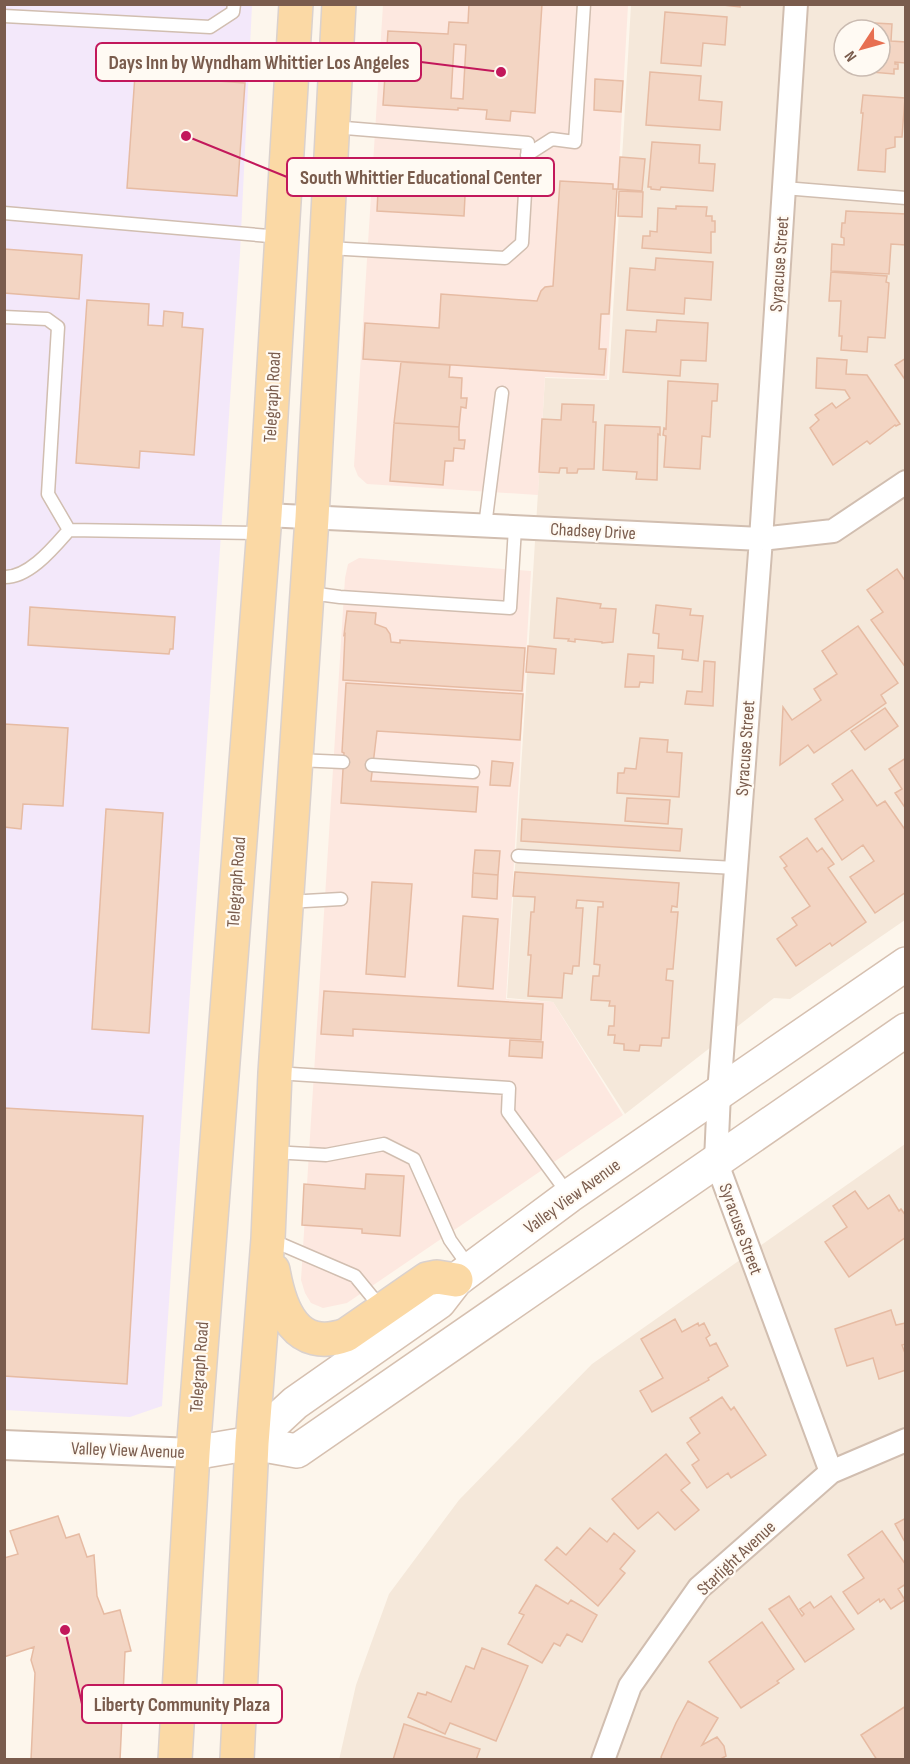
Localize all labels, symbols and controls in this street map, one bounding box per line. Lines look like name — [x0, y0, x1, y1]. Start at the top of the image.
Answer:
north arrow — [832, 18, 892, 78]
callout: Days Inn by Wyndham Whittier Los Angeles — [96, 43, 421, 81]
text: N — [841, 47, 861, 65]
text: Days Inn by Wyndham Whittier Los Angeles — [108, 51, 410, 75]
callout: South Whittier Educational Center — [287, 158, 554, 196]
text: South Whittier Educational Center — [300, 166, 542, 190]
street label: Syracuse Street — [766, 215, 793, 312]
street label: Telegraph Road — [260, 351, 285, 443]
street label: Chadsey Drive — [550, 519, 636, 544]
street label: Syracuse Street — [732, 699, 759, 796]
street label: Telegraph Road — [223, 836, 250, 928]
street label: Valley View Avenue — [520, 1154, 624, 1238]
street label: Syracuse Street — [714, 1181, 767, 1278]
street label: Telegraph Road — [186, 1321, 213, 1413]
street label: Valley View Avenue — [71, 1438, 185, 1463]
street label: Starlight Avenue — [693, 1517, 780, 1600]
callout: Liberty Community Plaza — [82, 1685, 282, 1723]
text: Liberty Community Plaza — [94, 1693, 270, 1717]

